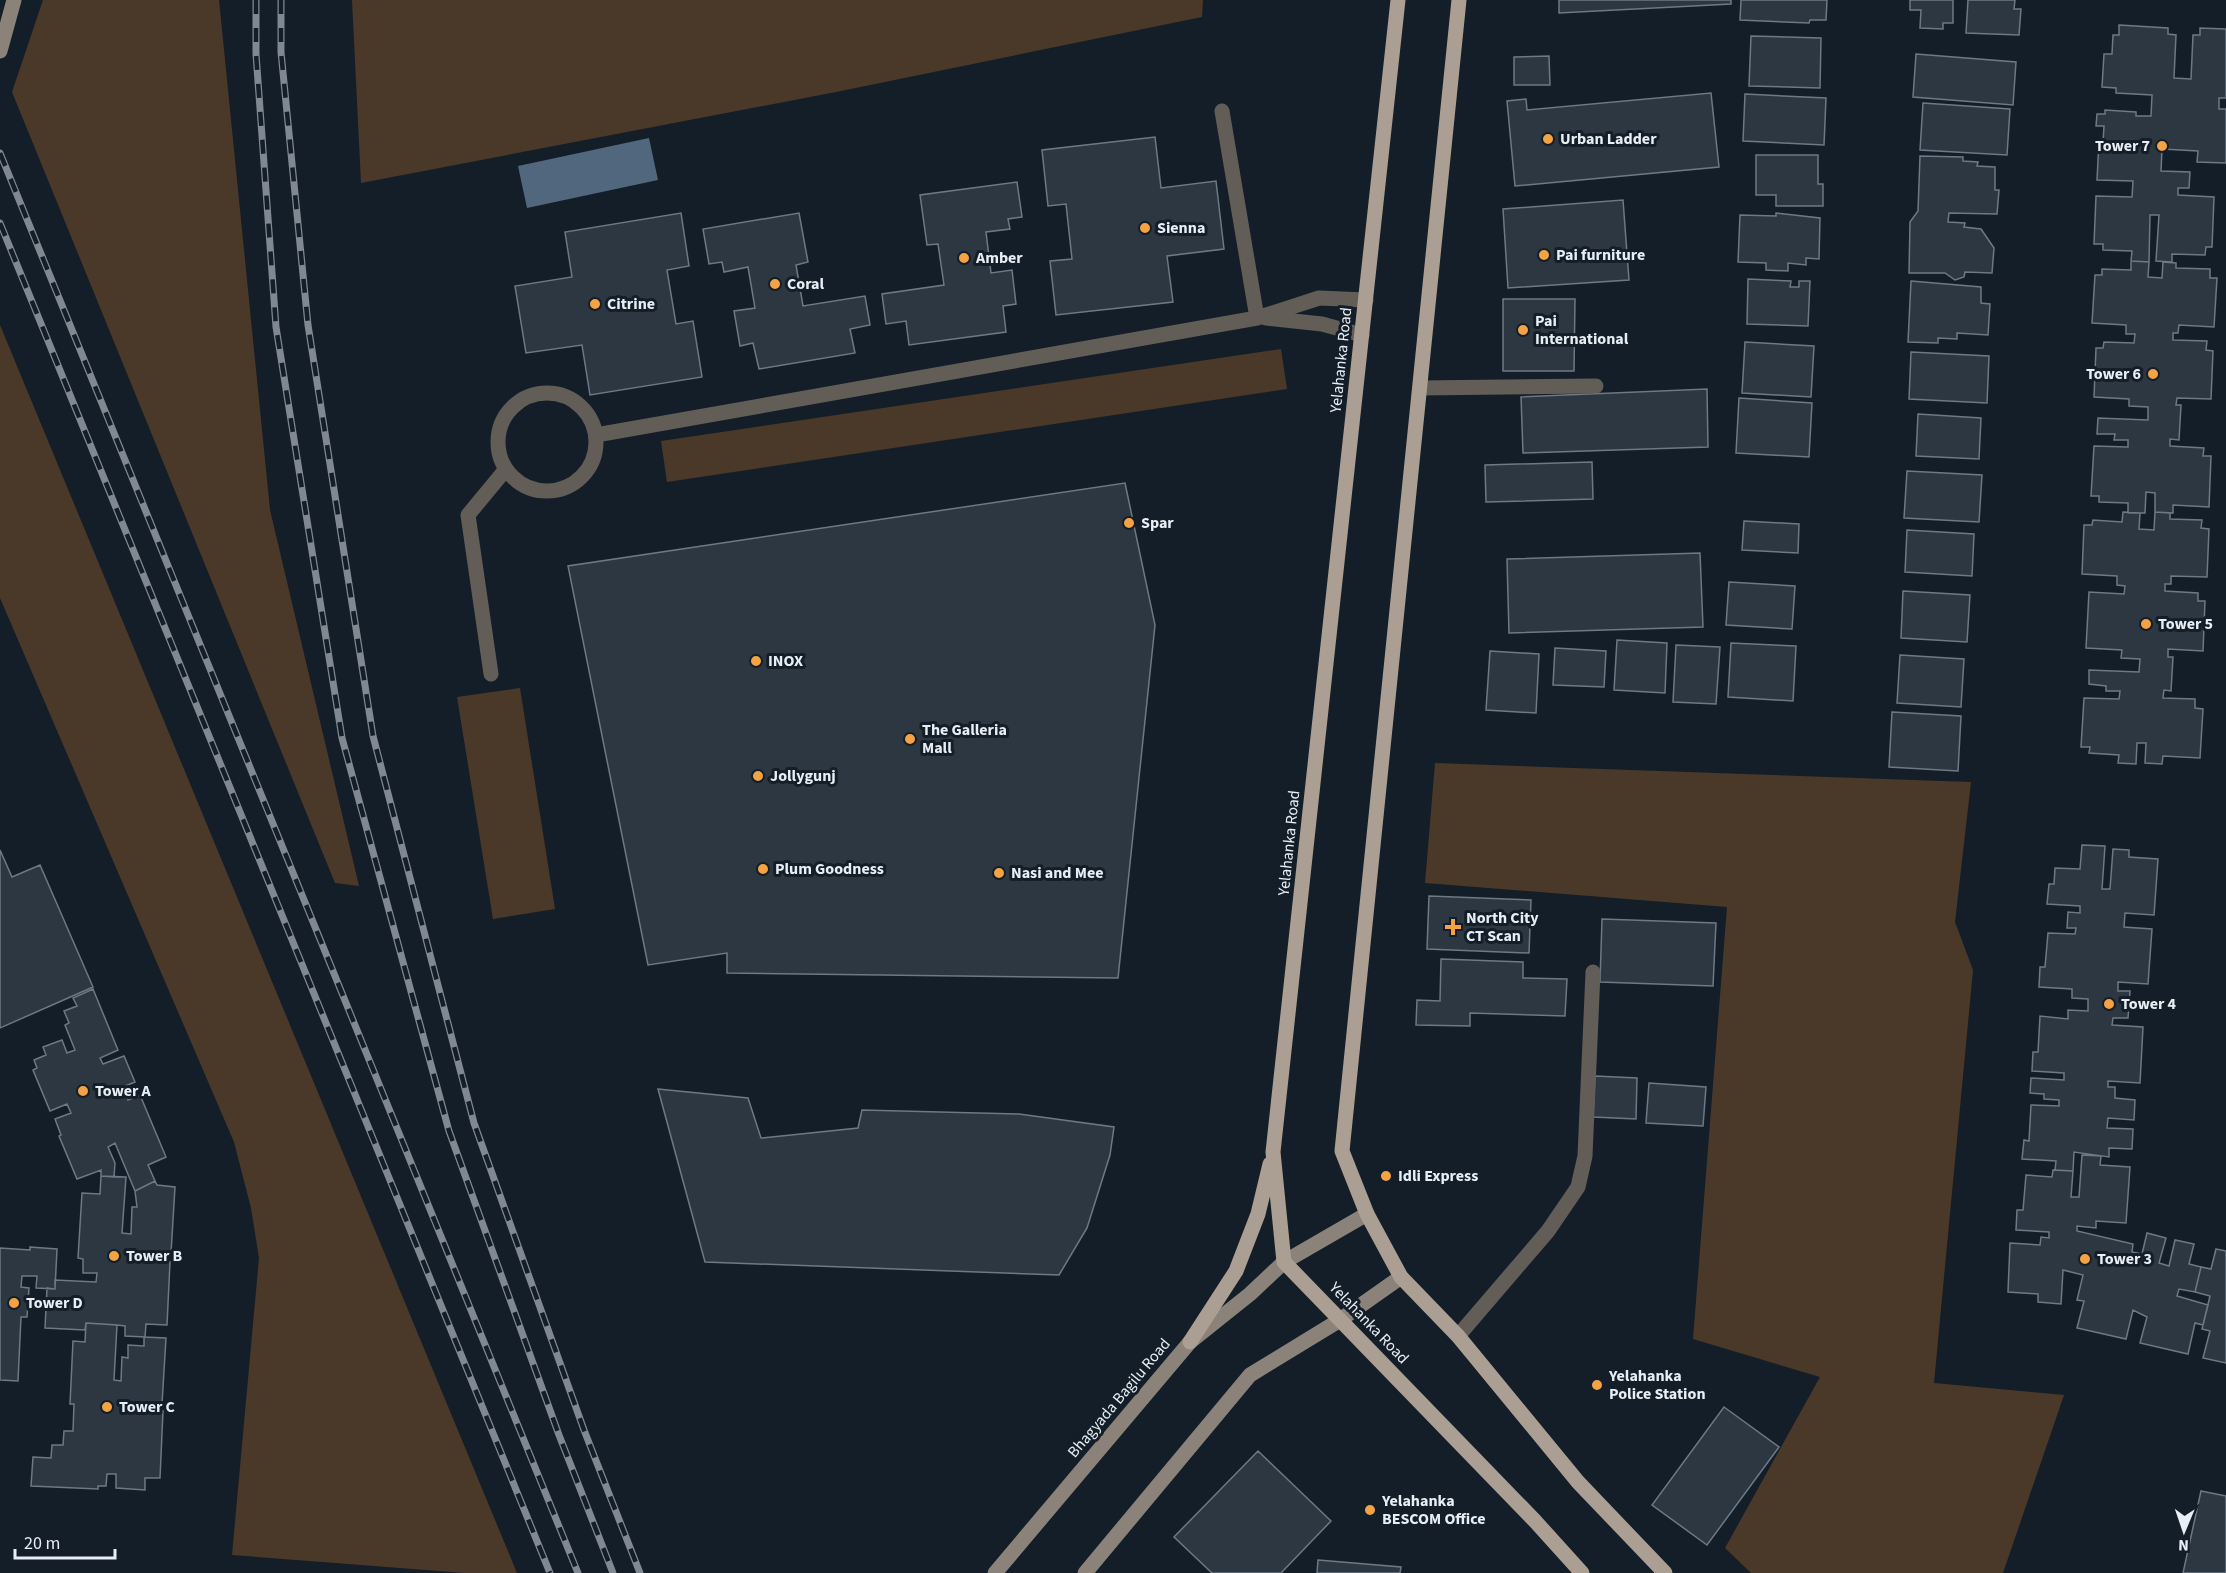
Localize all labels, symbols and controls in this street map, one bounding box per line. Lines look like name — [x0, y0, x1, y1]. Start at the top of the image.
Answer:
place label: Urban Ladder — [1560, 128, 1657, 150]
marker: Urban Ladder — [1541, 132, 1555, 146]
place label: Tower 7 — [2095, 135, 2150, 157]
marker: Tower 7 — [2155, 139, 2169, 153]
place label: Sienna — [1157, 217, 1205, 239]
marker: Sienna — [1138, 221, 1152, 235]
place label: Pai furniture — [1556, 244, 1645, 266]
place label: Amber — [975, 247, 1023, 269]
marker: Pai furniture — [1537, 248, 1551, 262]
marker: Amber — [957, 251, 971, 265]
place label: Coral — [787, 273, 825, 295]
marker: Coral — [768, 277, 782, 291]
place label: Citrine — [607, 293, 655, 315]
marker: Citrine — [588, 297, 602, 311]
street label: Yelahanka Road — [1324, 306, 1357, 415]
place label: Pai International — [1535, 310, 1629, 350]
marker: Pai International — [1516, 323, 1530, 337]
place label: Tower 6 — [2086, 363, 2141, 385]
marker: Tower 6 — [2146, 367, 2160, 381]
place label: Spar — [1141, 512, 1174, 534]
marker: Spar — [1122, 516, 1136, 530]
place label: Tower 5 — [2158, 613, 2213, 635]
marker: Tower 5 — [2139, 617, 2153, 631]
place label: INOX — [768, 650, 803, 672]
marker: INOX — [749, 654, 763, 668]
place label: The Galleria Mall — [922, 719, 1007, 759]
marker: The Galleria Mall — [903, 732, 917, 746]
place label: Jollygunj — [770, 765, 836, 787]
marker: Jollygunj — [751, 769, 765, 783]
street label: Yelahanka Road — [1272, 789, 1305, 898]
place label: Plum Goodness — [775, 858, 884, 880]
marker: Plum Goodness — [756, 862, 770, 876]
place label: Nasi and Mee — [1011, 862, 1104, 884]
marker: Nasi and Mee — [992, 866, 1006, 880]
place label: North City CT Scan — [1466, 907, 1539, 947]
marker: North City CT Scan — [1444, 918, 1462, 936]
place label: Tower 4 — [2121, 993, 2177, 1015]
marker: Tower 4 — [2102, 997, 2116, 1011]
place label: Tower A — [95, 1080, 152, 1102]
marker: Tower A — [76, 1084, 90, 1098]
place label: Idli Express — [1398, 1165, 1478, 1187]
marker: Idli Express — [1379, 1169, 1393, 1183]
place label: Tower B — [126, 1245, 183, 1267]
place label: Tower 3 — [2097, 1248, 2152, 1270]
marker: Tower B — [107, 1249, 121, 1263]
marker: Tower 3 — [2078, 1252, 2092, 1266]
street label: Yelahanka Road — [1324, 1277, 1414, 1369]
place label: Tower D — [26, 1292, 83, 1314]
marker: Tower D — [7, 1296, 21, 1310]
street label: Bhagyada Bagilu Road — [1062, 1334, 1176, 1462]
place label: Yelahanka Police Station — [1608, 1365, 1706, 1405]
marker: Yelahanka Police Station — [1590, 1378, 1604, 1392]
place label: Tower C — [119, 1396, 175, 1418]
marker: Tower C — [100, 1400, 114, 1414]
place label: Yelahanka BESCOM Office — [1381, 1490, 1486, 1530]
north arrow — [2154, 1501, 2214, 1561]
marker: Yelahanka BESCOM Office — [1363, 1503, 1377, 1517]
scale bar — [15, 1522, 116, 1560]
text: 20 m — [24, 1531, 60, 1556]
text: N — [2178, 1534, 2189, 1556]

